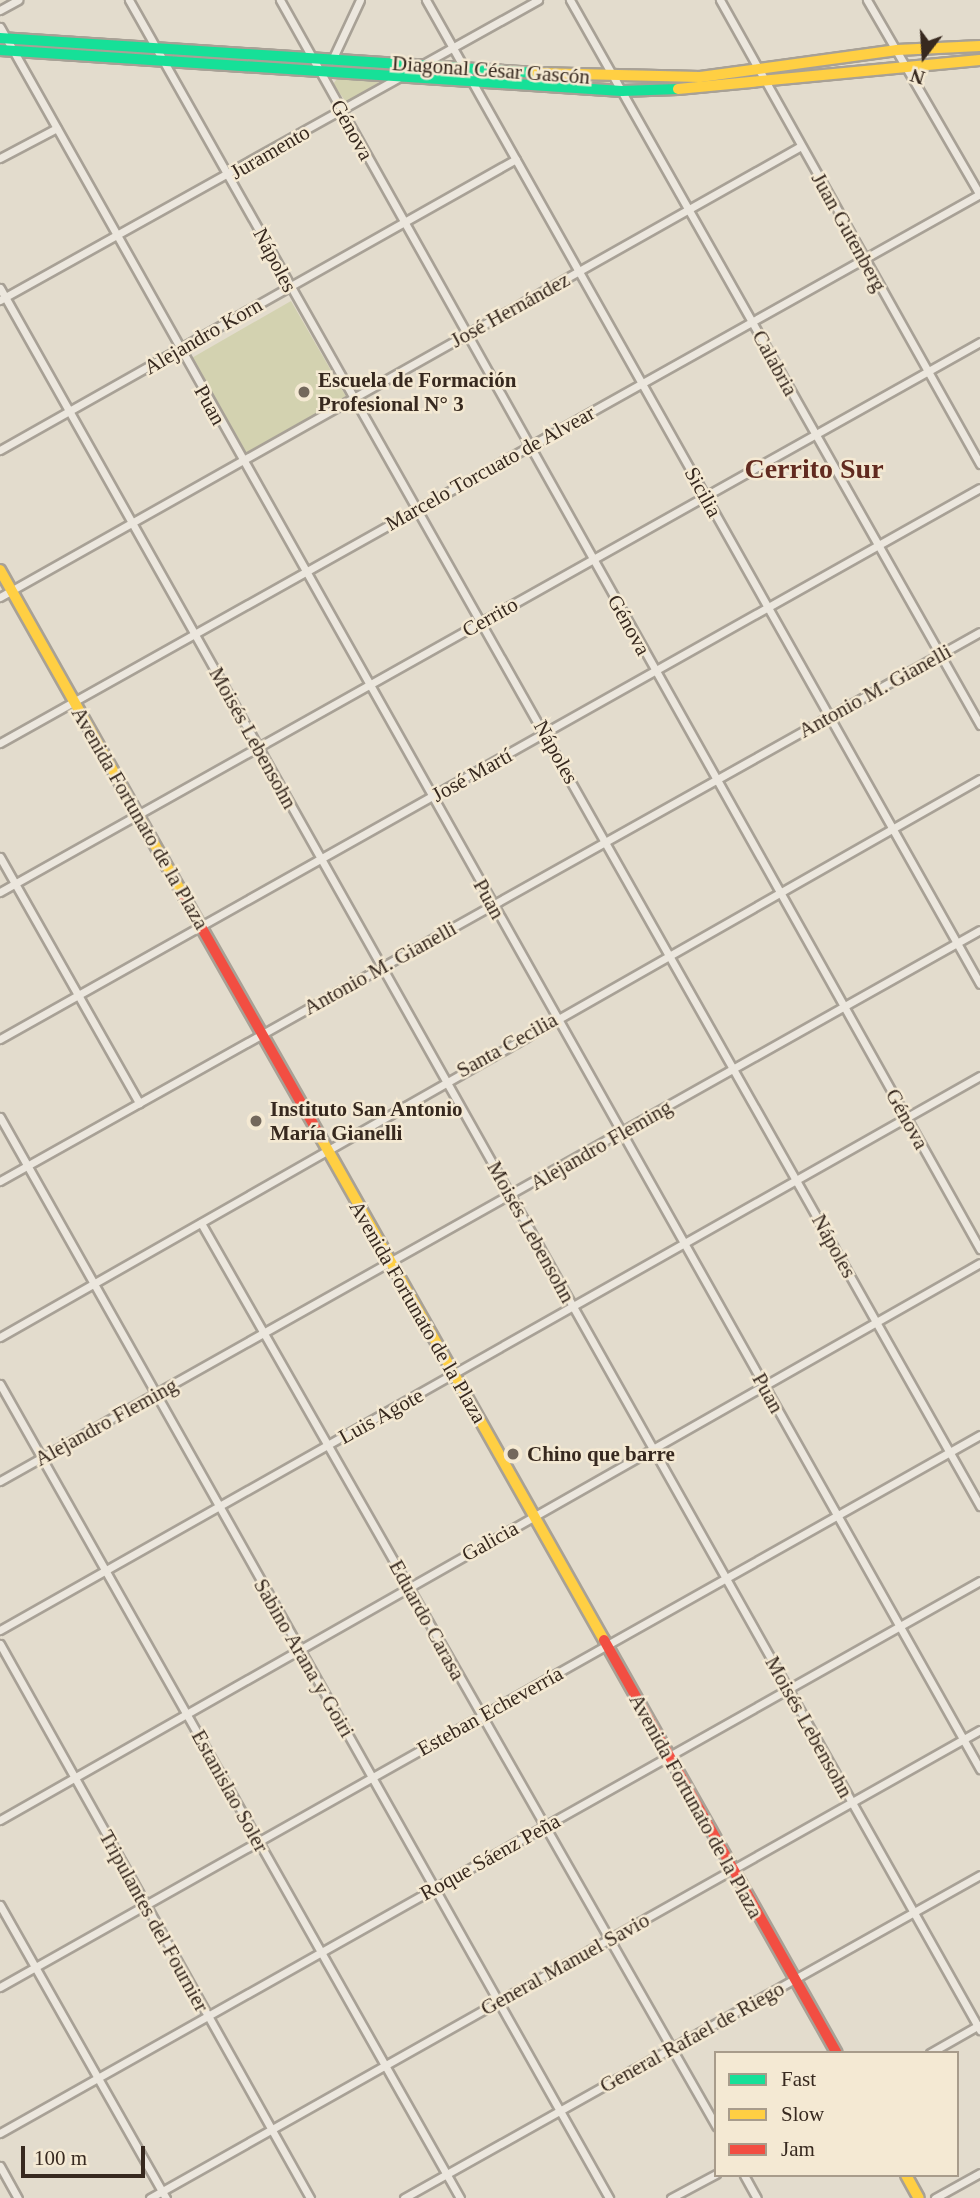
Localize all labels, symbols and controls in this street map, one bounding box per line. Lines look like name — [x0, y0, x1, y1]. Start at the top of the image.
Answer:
north arrow — [889, 21, 959, 91]
street label: Diagonal César Gascón — [391, 51, 591, 89]
text: N — [908, 65, 927, 89]
street label: Génova — [325, 95, 379, 165]
street label: Juramento — [226, 119, 314, 185]
street label: Juan Gutenberg — [806, 168, 892, 296]
street label: Nápoles — [248, 224, 302, 296]
street label: José Hernández — [446, 267, 574, 353]
street label: Alejandro Korn — [139, 292, 267, 380]
street label: Calabria — [747, 326, 803, 400]
place label: Escuela de Formación Profesional N° 3 — [318, 367, 516, 417]
street label: Puan — [189, 381, 231, 429]
marker: Escuela de Formación Profesional N° 3 — [296, 384, 312, 400]
street label: Marcelo Torcuato de Alvear — [380, 400, 600, 536]
district label: Cerrito Sur — [744, 452, 884, 486]
street label: Sicilia — [679, 462, 727, 522]
street label: Génova — [602, 590, 656, 660]
street label: Cerrito — [458, 592, 522, 642]
street label: Antonio M. Gianelli — [794, 639, 956, 743]
street label: Moisés Lebensohn — [204, 663, 302, 813]
street label: Avenida Fortunato de la Plaza — [66, 702, 214, 934]
street label: Nápoles — [528, 716, 584, 788]
street label: José Martí — [427, 743, 517, 807]
street label: Puan — [468, 875, 510, 923]
street label: Antonio M. Gianelli — [299, 916, 461, 1020]
street label: Santa Cecilia — [452, 1007, 562, 1083]
street label: Génova — [880, 1084, 934, 1154]
street label: Alejandro Fleming — [526, 1094, 676, 1196]
place label: Instituto San Antonio María Gianelli — [270, 1096, 464, 1146]
marker: Instituto San Antonio María Gianelli — [248, 1113, 264, 1129]
street label: Moisés Lebensohn — [482, 1157, 580, 1307]
street label: Avenida Fortunato de la Plaza — [344, 1196, 492, 1428]
street label: Nápoles — [806, 1210, 862, 1282]
street label: Puan — [747, 1369, 789, 1417]
street label: Alejandro Fleming — [30, 1372, 182, 1472]
street label: Luis Agote — [334, 1382, 428, 1450]
place label: Chino que barre — [527, 1441, 675, 1467]
marker: Chino que barre — [505, 1446, 521, 1462]
street label: Galicia — [457, 1515, 523, 1567]
street label: Eduardo Carasa — [384, 1555, 470, 1685]
street label: Sabino Arana y Goiri — [248, 1574, 360, 1742]
street label: Moisés Lebensohn — [760, 1652, 858, 1802]
street label: Esteban Echeverría — [413, 1661, 567, 1761]
street label: Avenida Fortunato de la Plaza — [624, 1689, 768, 1923]
street label: Estanislao Soler — [186, 1725, 274, 1857]
street label: Roque Sáenz Peña — [416, 1808, 564, 1906]
street label: Tripulantes del Fournier — [94, 1826, 214, 2016]
street label: General Manuel Savio — [476, 1907, 654, 2021]
street label: General Rafael de Riego — [595, 1976, 789, 2098]
legend — [714, 2051, 959, 2177]
text: Fast — [781, 2067, 816, 2091]
text: Slow — [781, 2102, 824, 2126]
scale bar — [24, 2132, 149, 2176]
text: Jam — [781, 2137, 815, 2161]
text: 100 m — [34, 2146, 87, 2170]

